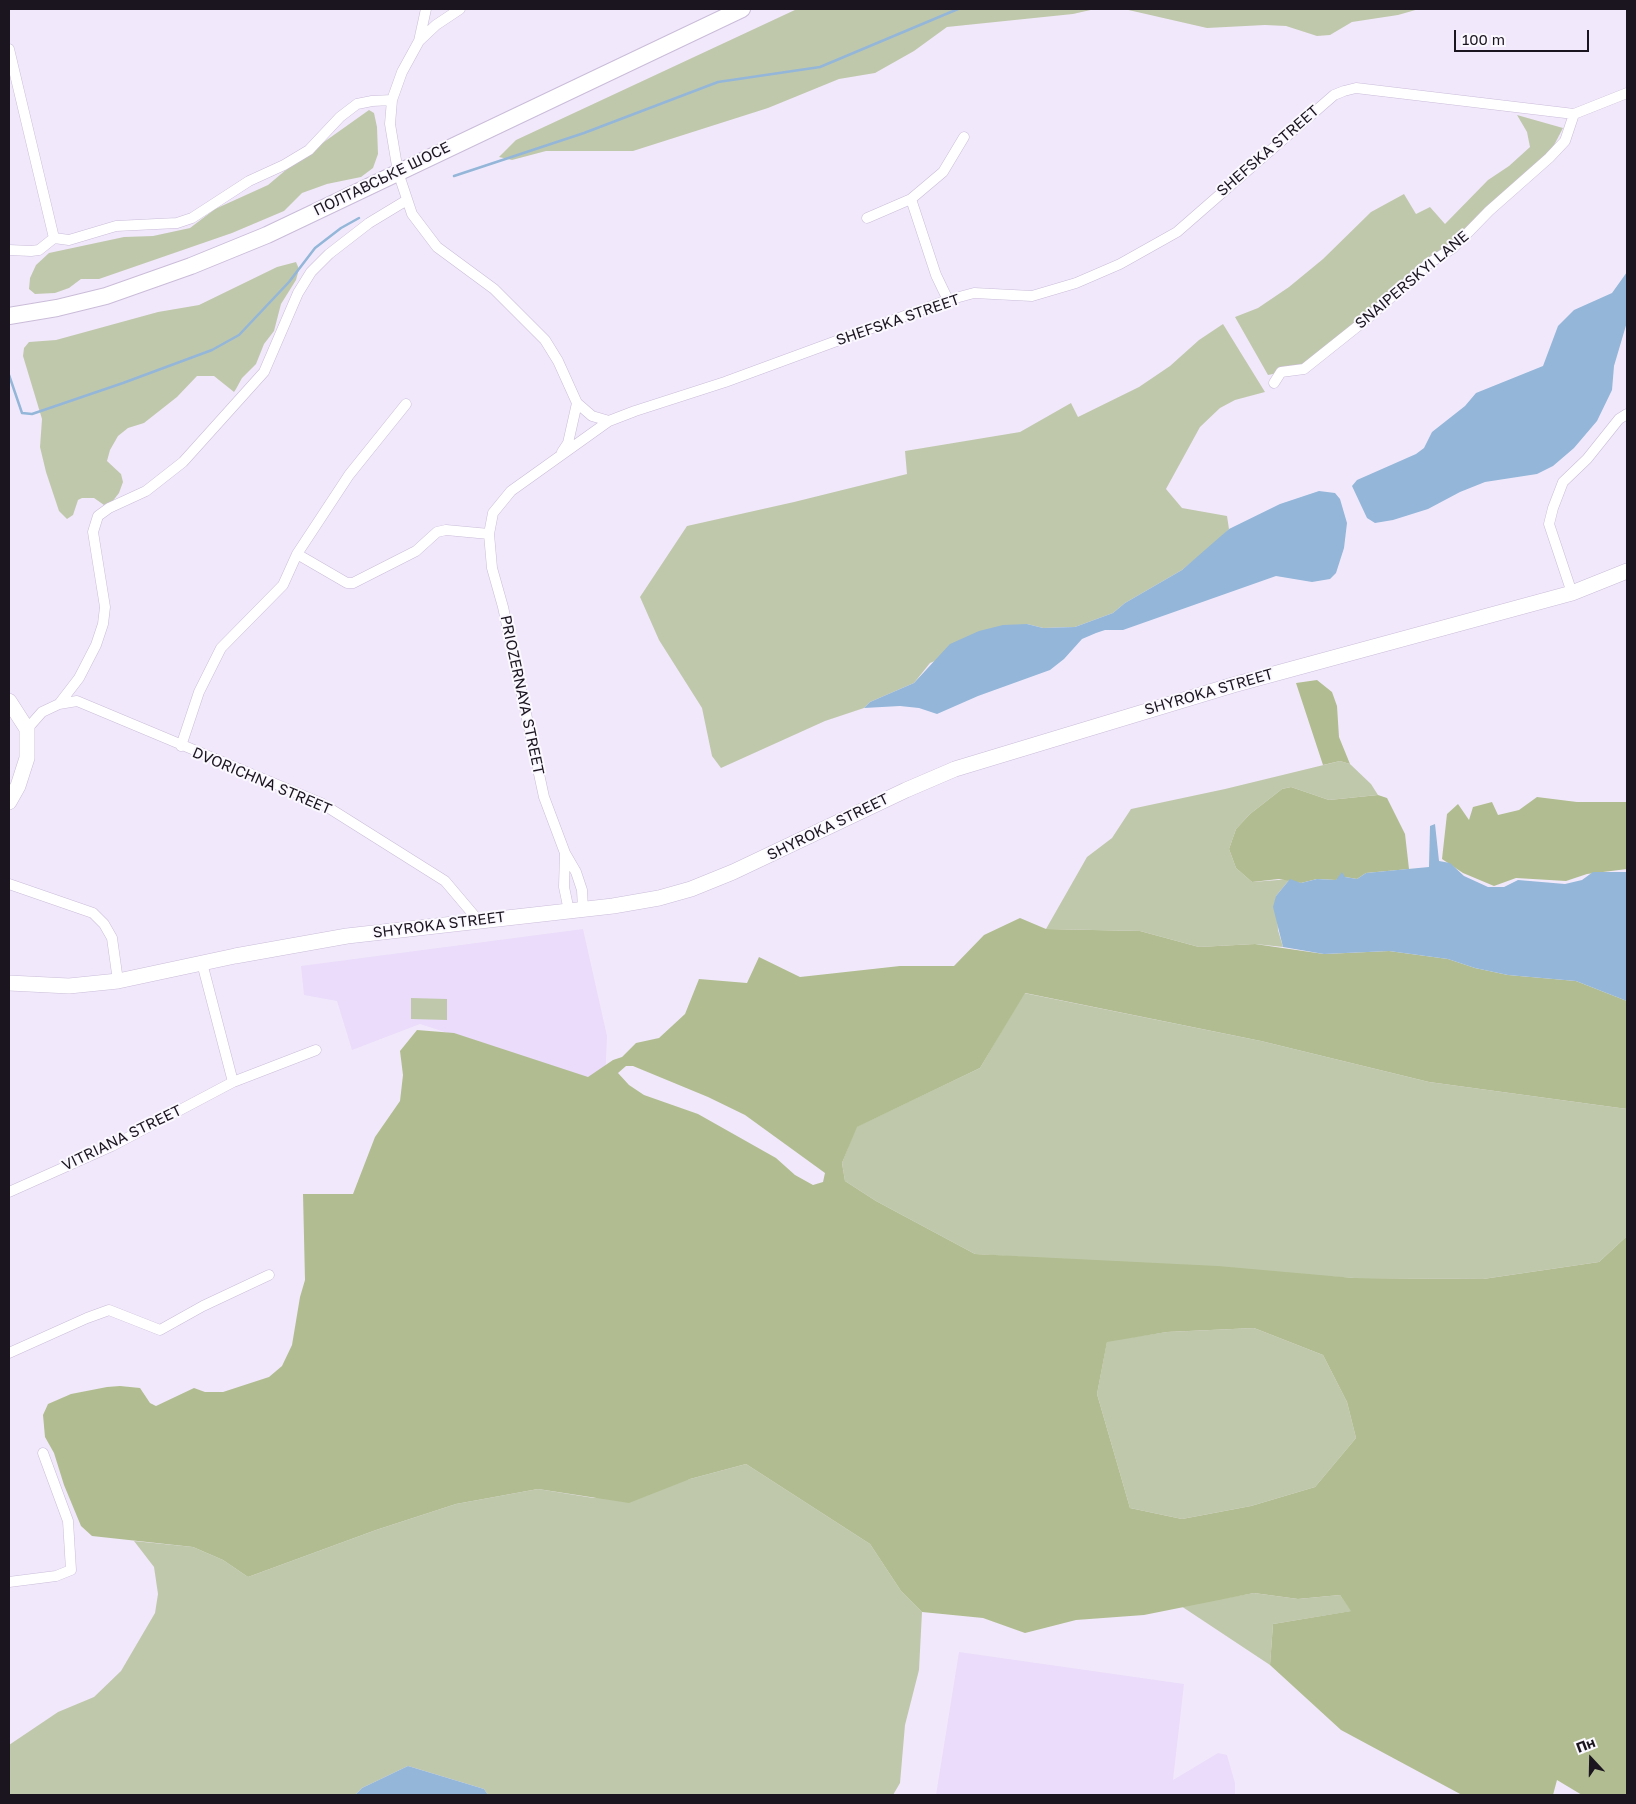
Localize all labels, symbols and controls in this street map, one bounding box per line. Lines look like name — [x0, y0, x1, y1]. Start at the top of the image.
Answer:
scale bar — [1456, 20, 1591, 52]
text: 100 m — [1462, 30, 1505, 48]
street label: SHEFSKA STREET — [1213, 102, 1323, 200]
street label: ПОЛТАВСЬКЕ ШОСЕ — [311, 138, 453, 220]
street label: SNAIPERSKYI LANE — [1352, 227, 1472, 333]
street label: SHEFSKA STREET — [834, 290, 962, 350]
street label: PRIOZERNAYA STREET — [496, 614, 548, 776]
street label: SHYROKA STREET — [1143, 665, 1275, 719]
street label: DVORICHNA STREET — [190, 744, 334, 818]
street label: SHYROKA STREET — [764, 790, 892, 864]
street label: SHYROKA STREET — [372, 908, 506, 942]
street label: VITRIANA STREET — [59, 1101, 185, 1175]
text: Пн — [1574, 1733, 1597, 1756]
north arrow — [1566, 1734, 1616, 1784]

